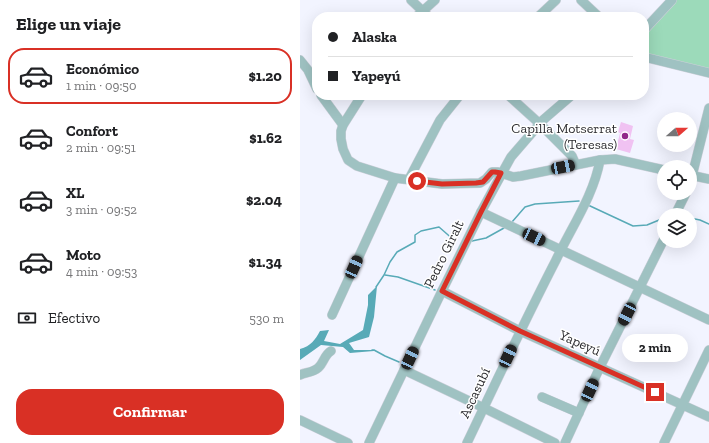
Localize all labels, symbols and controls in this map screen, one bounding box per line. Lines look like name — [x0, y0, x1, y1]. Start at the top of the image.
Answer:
text: Elige un viaje — [16, 13, 121, 35]
text: Alaska — [352, 28, 397, 46]
icon: car — [18, 58, 54, 94]
text: Económico — [66, 60, 139, 78]
text: $1.20 — [248, 67, 282, 85]
text: Yapeyú — [352, 67, 401, 85]
text: 1 min · 09:50 — [66, 78, 136, 93]
north arrow — [657, 112, 697, 152]
map controls — [657, 112, 697, 248]
icon: car — [18, 120, 54, 156]
place label: Capilla Motserrat (Teresas) — [511, 120, 618, 153]
text: Confort — [66, 122, 118, 140]
text: $1.62 — [249, 129, 282, 147]
marker: Capilla Motserrat (Teresas) — [620, 131, 630, 141]
text: 2 min · 09:51 — [66, 140, 136, 155]
car — [550, 159, 576, 175]
button: locate — [657, 160, 697, 200]
route start — [408, 172, 426, 190]
icon: car — [18, 182, 54, 218]
text: XL — [66, 184, 84, 202]
text: $2.04 — [246, 191, 282, 209]
text: 3 min · 09:52 — [66, 202, 137, 217]
button: layers — [657, 208, 697, 248]
street label: Pedro Giralt — [420, 217, 468, 291]
car — [521, 226, 547, 248]
icon: car — [18, 244, 54, 280]
text: Moto — [66, 246, 101, 264]
text: $1.34 — [249, 253, 282, 271]
car — [344, 254, 364, 280]
text: 4 min · 09:53 — [66, 264, 137, 279]
car — [616, 301, 638, 327]
icon: cash — [16, 307, 38, 329]
text: Efectivo — [48, 309, 100, 327]
text: 530 m — [249, 311, 284, 326]
street label: Yapeyú — [556, 326, 603, 360]
callout: 2 min — [622, 334, 688, 362]
text: 2 min — [639, 340, 671, 355]
car — [497, 343, 519, 369]
car — [399, 345, 421, 371]
street label: Ascasubí — [456, 365, 494, 421]
car — [579, 377, 601, 403]
route end — [646, 383, 664, 401]
button: Confirmar — [16, 389, 284, 435]

